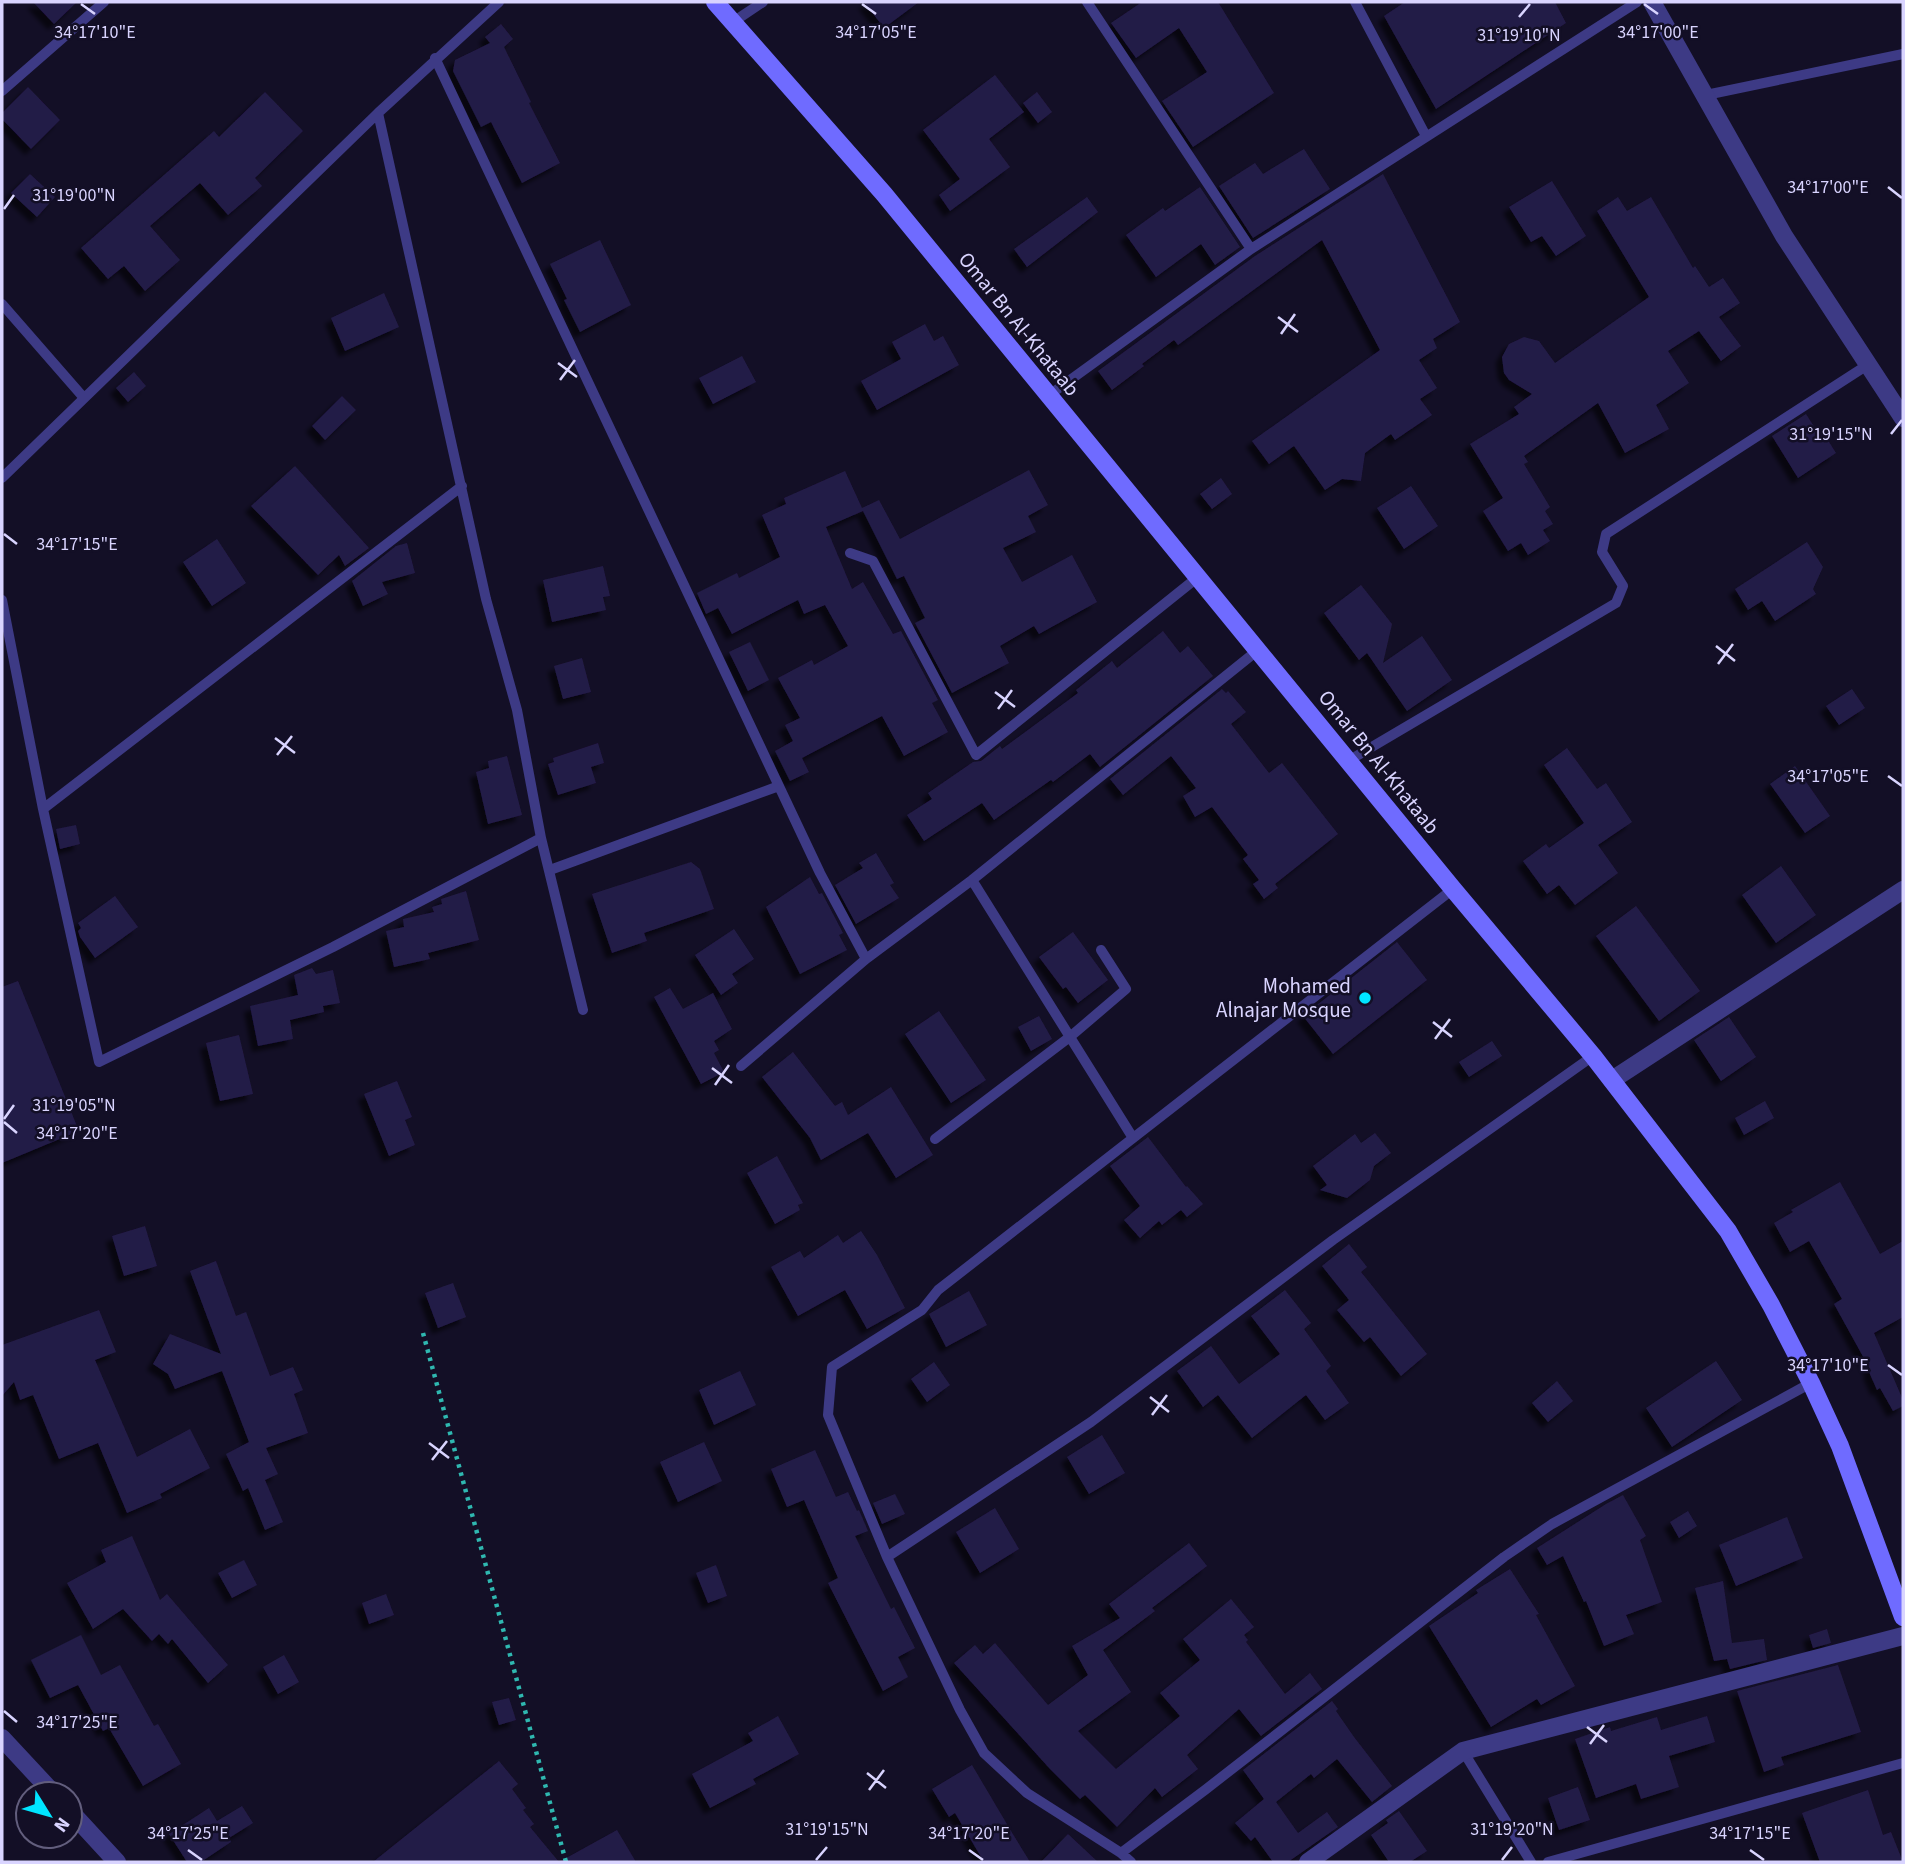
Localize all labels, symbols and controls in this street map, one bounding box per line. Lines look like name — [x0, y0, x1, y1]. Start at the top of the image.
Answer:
text: 34°17'10"E — [54, 20, 136, 45]
text: 34°17'05"E — [835, 20, 917, 45]
text: 34°17'00"E — [1617, 20, 1699, 45]
text: 31°19'10"N — [1477, 23, 1561, 48]
text: 34°17'00"E — [1787, 175, 1869, 200]
text: 31°19'00"N — [32, 183, 116, 208]
street label: Omar Bn Al-Khataab — [951, 245, 1087, 403]
text: 31°19'15"N — [1789, 422, 1873, 447]
text: 34°17'15"E — [36, 532, 118, 557]
street label: Omar Bn Al-Khataab — [1311, 683, 1447, 841]
text: 34°17'05"E — [1787, 764, 1869, 789]
place label: Mohamed Alnajar Mosque — [1216, 971, 1351, 1025]
marker: Mohamed Alnajar Mosque — [1357, 990, 1373, 1006]
text: 31°19'05"N — [32, 1093, 116, 1118]
text: 34°17'20"E — [36, 1121, 118, 1146]
text: 34°17'10"E — [1787, 1353, 1869, 1378]
text: 34°17'25"E — [36, 1710, 118, 1735]
north arrow — [14, 1780, 84, 1850]
text: N — [47, 1811, 76, 1838]
text: 31°19'15"N — [785, 1817, 869, 1842]
text: 31°19'20"N — [1470, 1817, 1554, 1842]
text: 34°17'25"E — [147, 1821, 229, 1846]
text: 34°17'20"E — [928, 1821, 1010, 1846]
text: 34°17'15"E — [1709, 1821, 1791, 1846]

